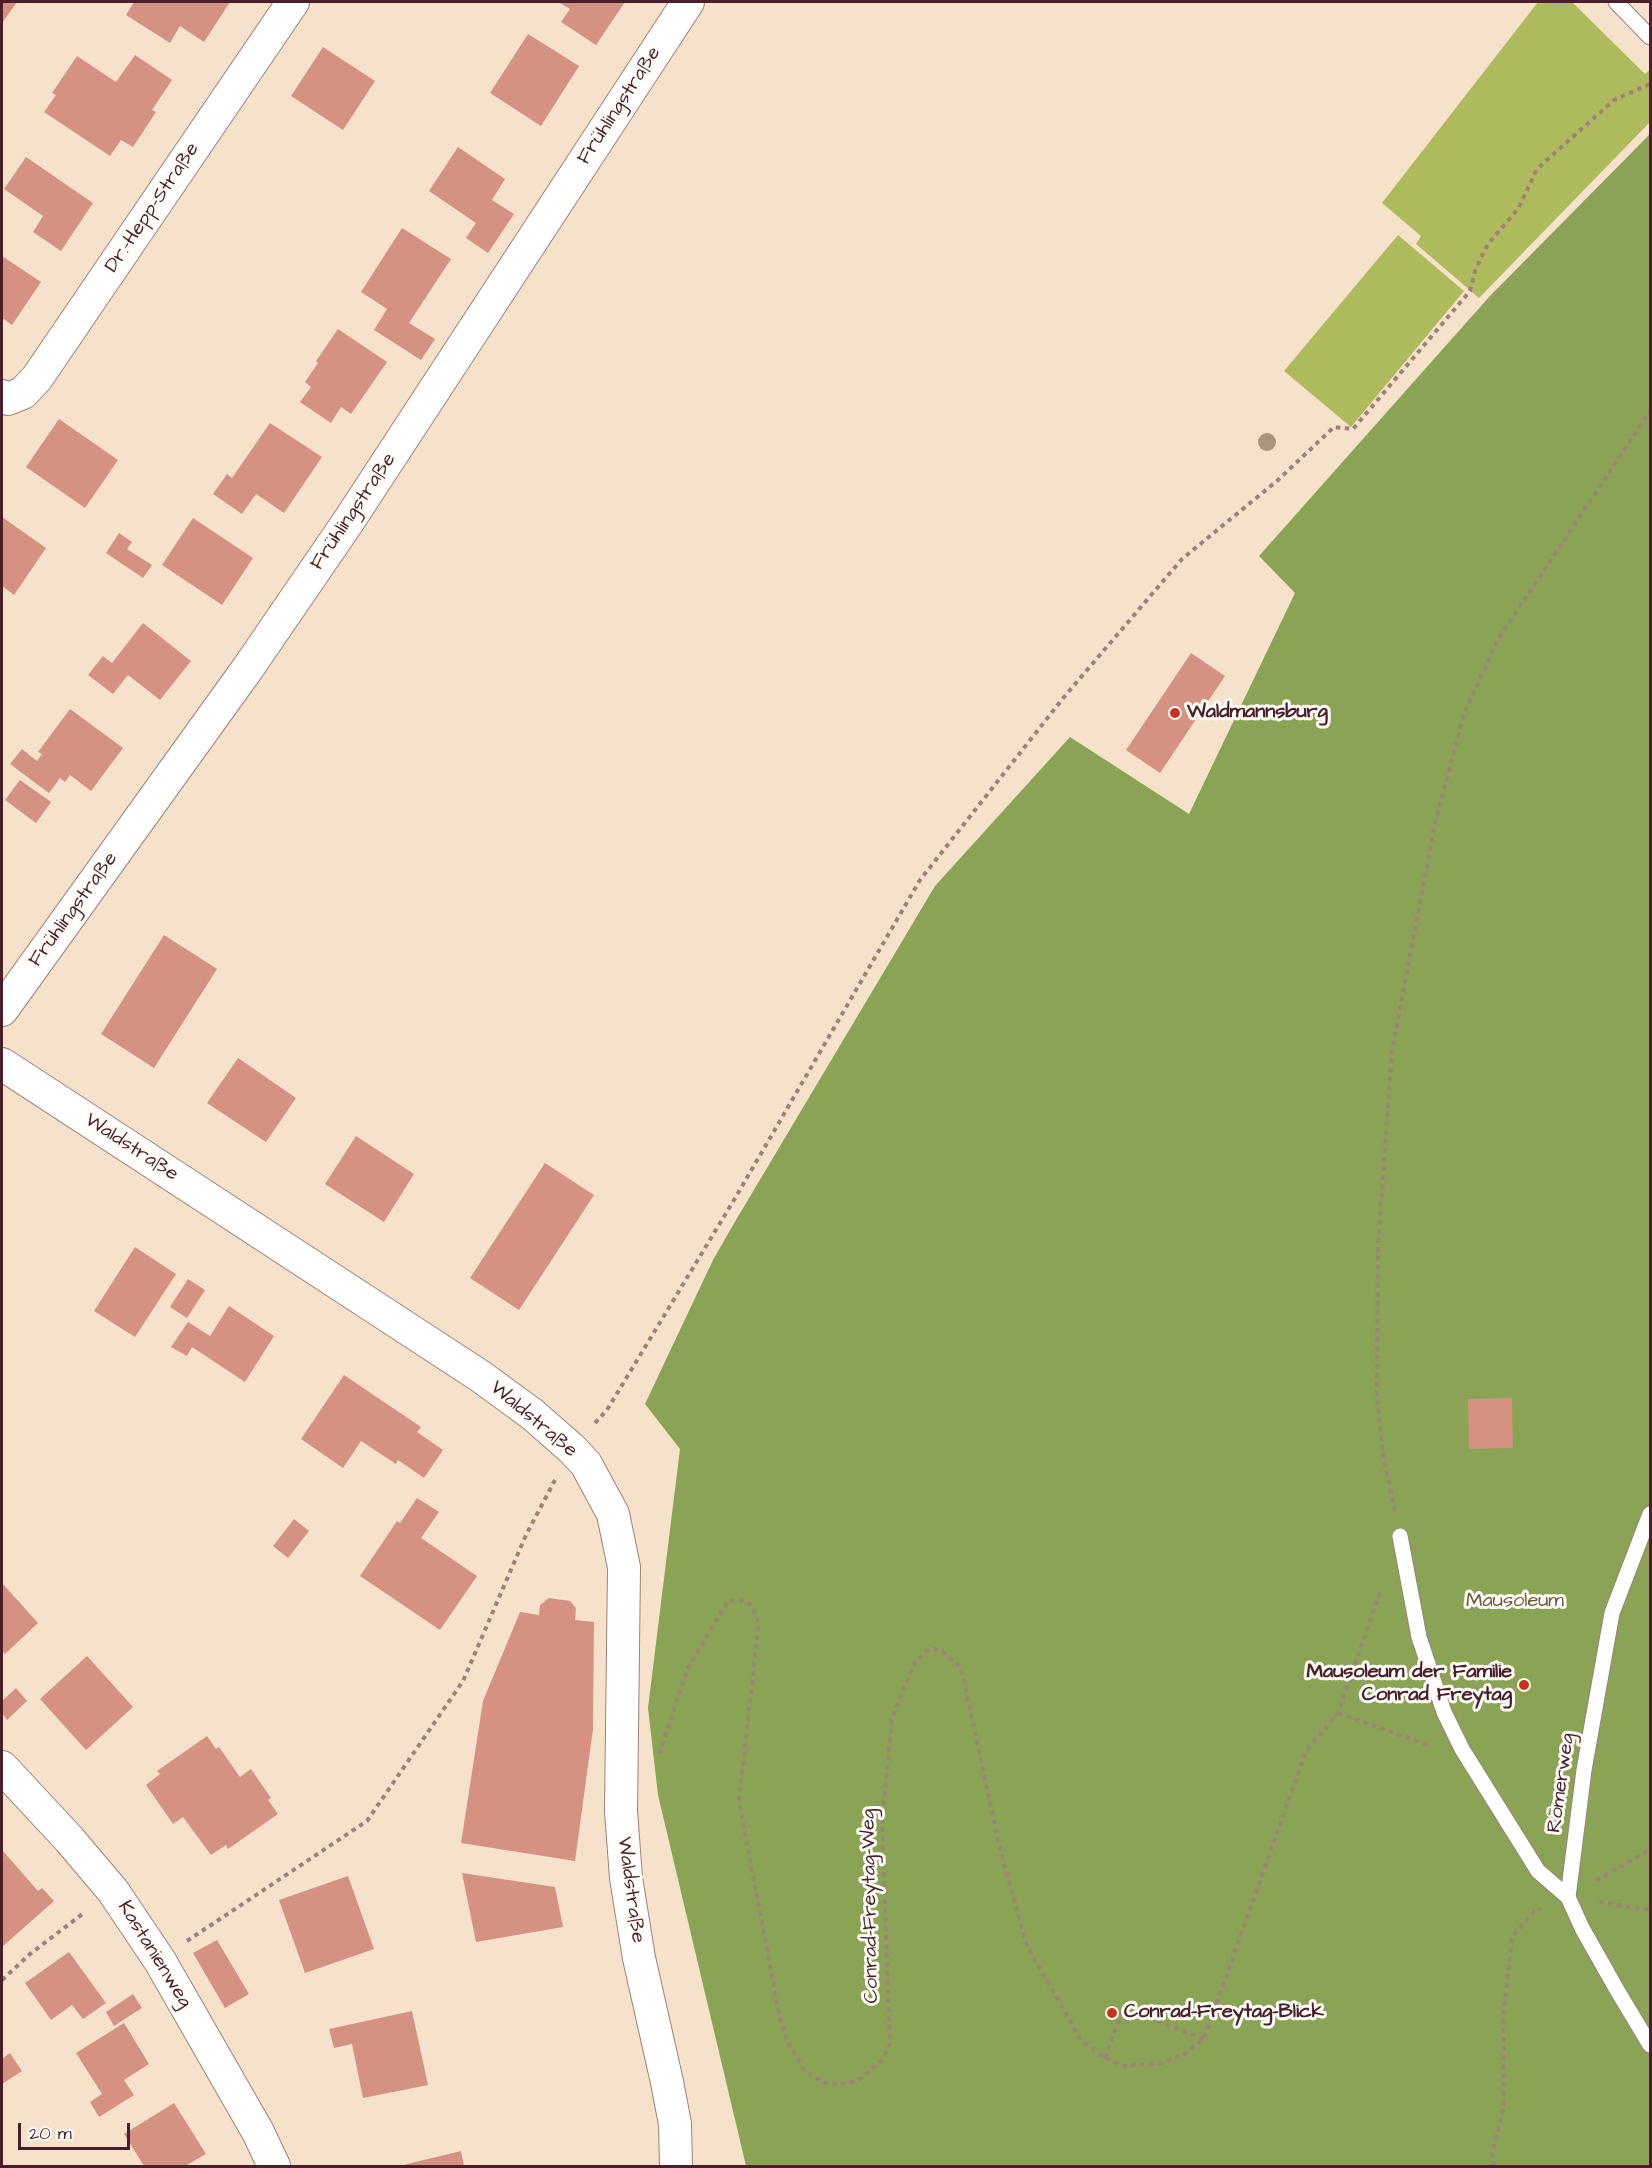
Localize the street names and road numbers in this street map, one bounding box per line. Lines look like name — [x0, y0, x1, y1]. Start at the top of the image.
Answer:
street label: Frühlingstraße — [573, 43, 667, 169]
street label: Dr.-Hepp-Straße — [101, 138, 205, 278]
street label: Frühlingstraße — [306, 449, 402, 575]
street label: Frühlingstraße — [24, 848, 124, 972]
street label: Waldstraße — [80, 1109, 182, 1187]
street label: Waldstraße — [484, 1376, 582, 1464]
street label: Römerweg — [1543, 1732, 1581, 1834]
street label: Conrad-Freytag-Weg — [857, 1809, 885, 2003]
street label: Waldstraße — [611, 1835, 649, 1945]
street label: Kastanienweg — [112, 1897, 196, 2013]

